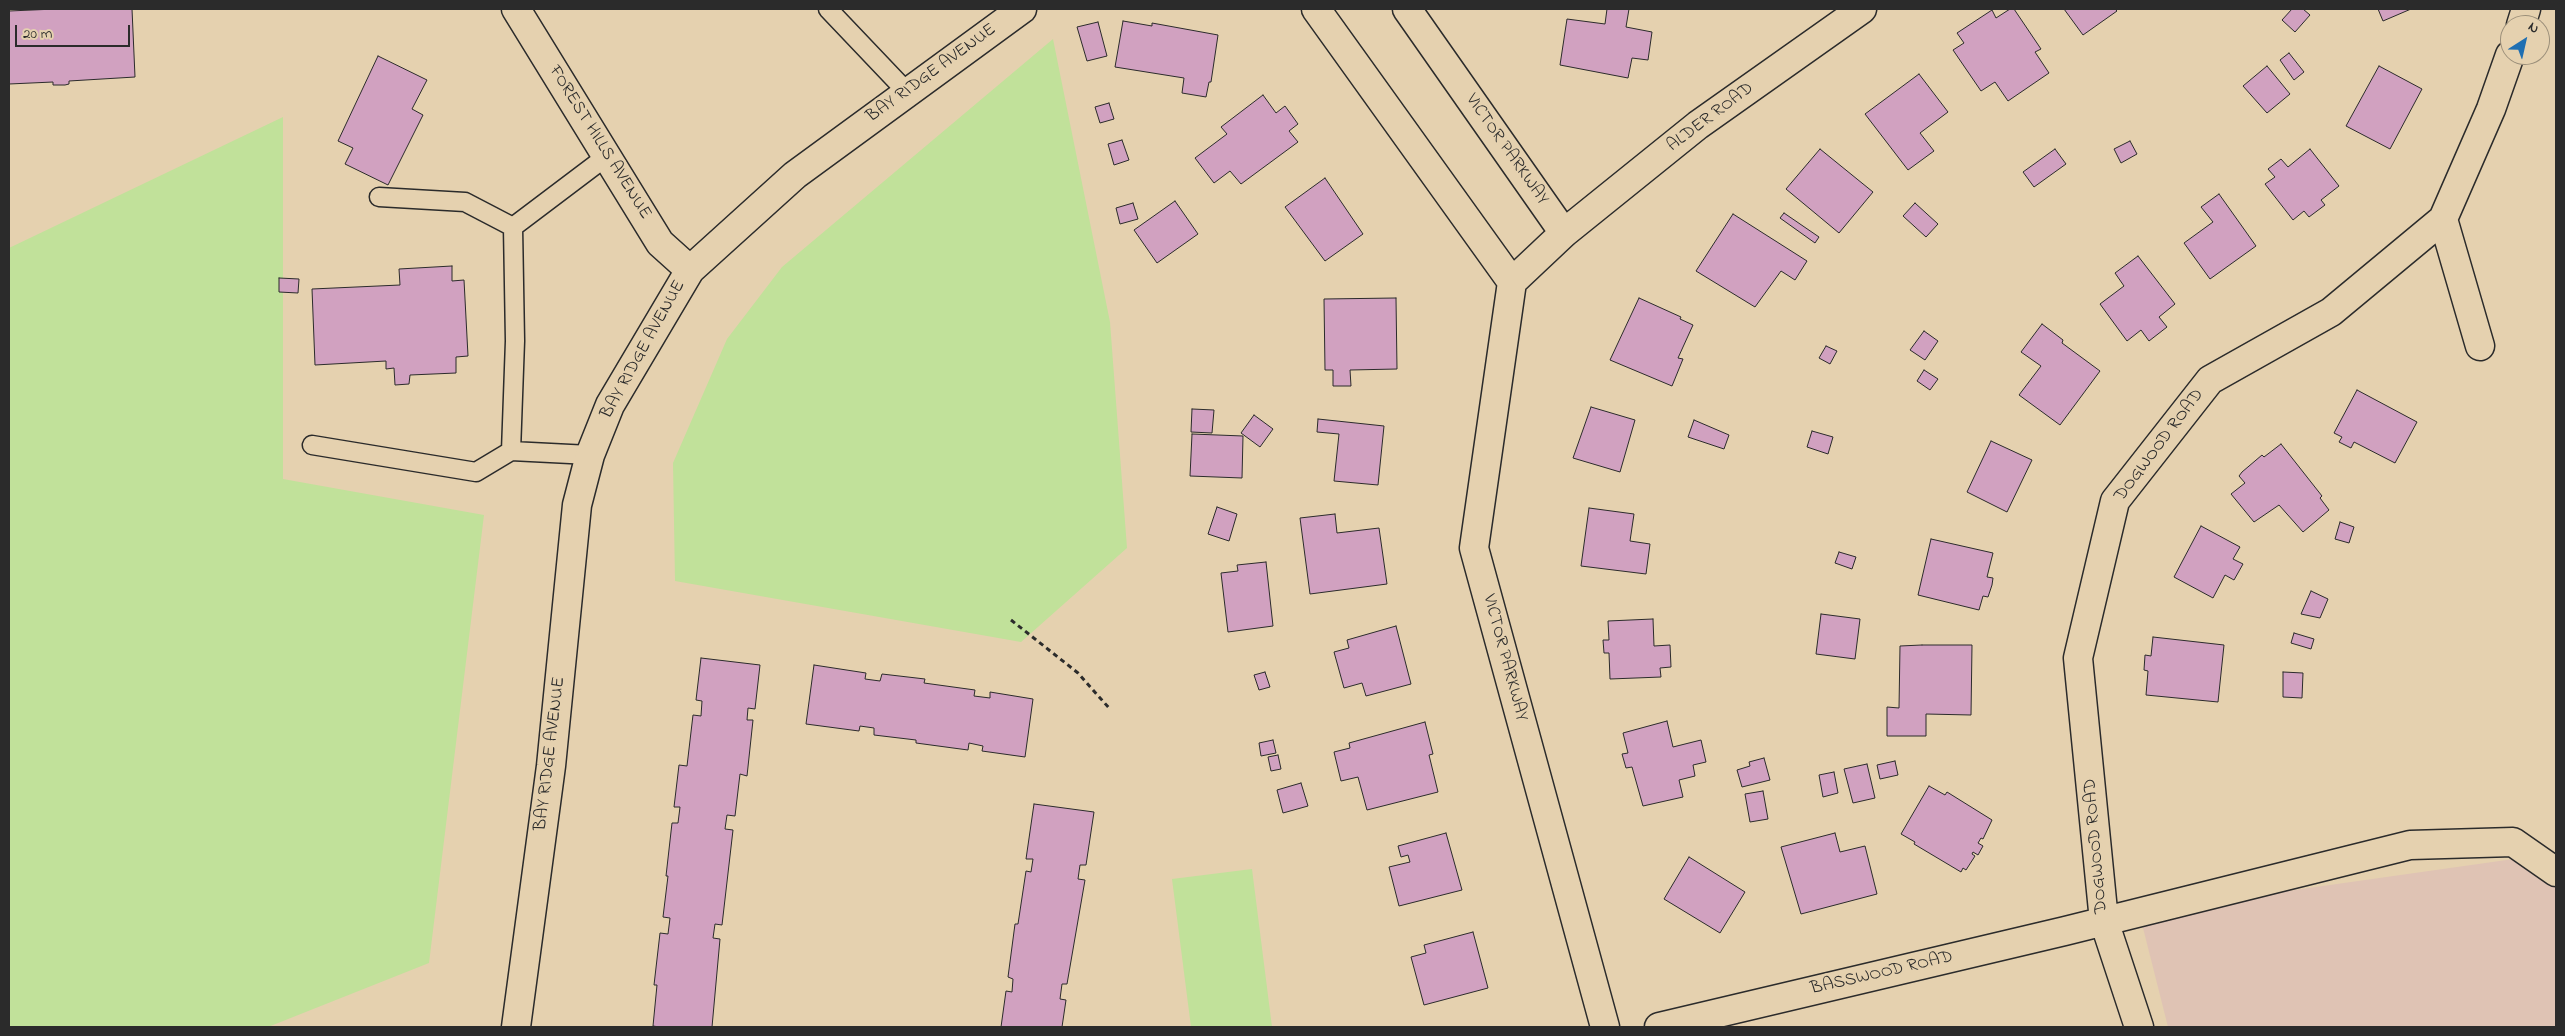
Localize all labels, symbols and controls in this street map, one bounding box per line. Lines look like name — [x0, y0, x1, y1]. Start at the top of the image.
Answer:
scale bar — [18, 15, 132, 47]
north arrow — [2500, 15, 2550, 65]
text: N — [2523, 17, 2543, 39]
street label: BAY RIDGE AVENUE — [863, 20, 1001, 128]
text: 20 m — [23, 23, 52, 45]
street label: FOREST HILLS AVENUE — [543, 62, 655, 224]
street label: ALDER ROAD — [1664, 79, 1758, 157]
street label: VICTOR PARKWAY — [1460, 90, 1552, 210]
street label: BAY RIDGE AVENUE — [597, 277, 691, 423]
street label: DOGWOOD ROAD — [2111, 385, 2209, 507]
street label: VICTOR PARKWAY — [1477, 592, 1531, 724]
street label: BAY RIDGE AVENUE — [531, 676, 571, 832]
street label: DOGWOOD ROAD — [2080, 778, 2114, 914]
street label: BASSWOOD ROAD — [1809, 947, 1955, 1001]

